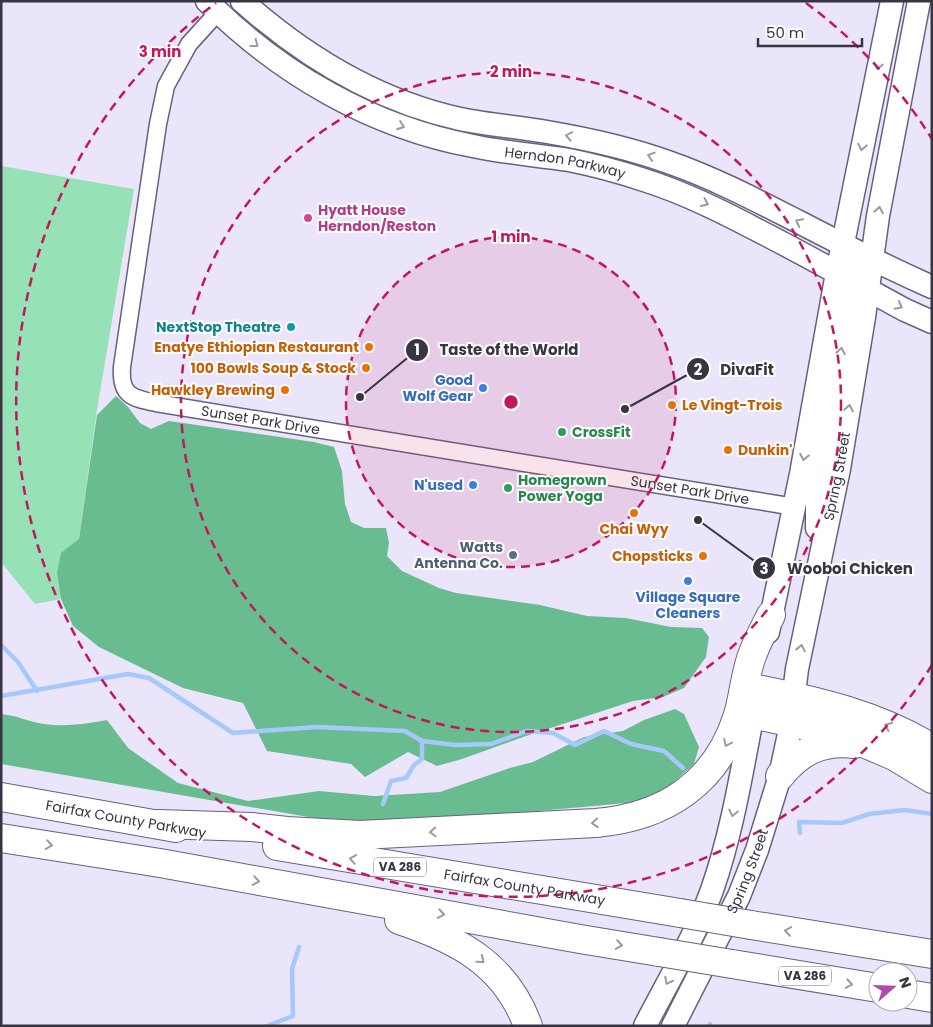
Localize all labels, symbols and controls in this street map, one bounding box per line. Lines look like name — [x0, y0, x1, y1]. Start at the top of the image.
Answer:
scale bar — [758, 15, 862, 47]
text: 50 m — [766, 22, 804, 43]
one-way arrow — [249, 38, 258, 47]
text: 3 min — [139, 41, 181, 62]
text: 2 min — [490, 61, 532, 82]
one-way arrow — [874, 62, 884, 71]
one-way arrow — [397, 120, 405, 130]
one-way arrow — [565, 132, 574, 142]
street label: Herndon Parkway — [503, 142, 628, 184]
one-way arrow — [857, 143, 868, 151]
one-way arrow — [647, 152, 656, 162]
one-way arrow — [700, 197, 709, 208]
place label: Hyatt House Herndon/Reston — [318, 200, 436, 236]
one-way arrow — [873, 206, 883, 214]
marker: Hyatt House Herndon/Reston — [302, 212, 314, 224]
one-way arrow — [795, 218, 804, 228]
text: 1 min — [491, 226, 531, 247]
one-way arrow — [894, 300, 903, 310]
place label: NextStop Theatre — [156, 317, 281, 337]
marker: NextStop Theatre — [285, 321, 297, 333]
callout: Taste of the World — [405, 335, 589, 365]
place label: Enatye Ethiopian Restaurant — [154, 337, 359, 357]
text: 1 — [414, 339, 420, 360]
text: Taste of the World — [439, 339, 579, 360]
marker: Enatye Ethiopian Restaurant — [363, 341, 375, 353]
one-way arrow — [836, 346, 846, 355]
callout: DivaFit — [685, 354, 784, 384]
place label: 100 Bowls Soup & Stock — [190, 358, 356, 378]
text: 2 — [694, 359, 703, 380]
text: DivaFit — [720, 359, 774, 380]
marker: 100 Bowls Soup & Stock — [360, 362, 372, 374]
place label: Good Wolf Gear — [402, 370, 473, 406]
place label: Hawkley Brewing — [151, 380, 275, 400]
marker: Good Wolf Gear — [477, 382, 489, 394]
marker: Hawkley Brewing — [279, 384, 291, 396]
centre of rings — [502, 393, 520, 411]
place label: Le Vingt-Trois — [682, 395, 783, 415]
marker: Le Vingt-Trois — [666, 399, 678, 411]
street label: Sunset Park Drive — [200, 401, 322, 440]
one-way arrow — [844, 404, 854, 413]
place label: CrossFit — [572, 422, 631, 442]
marker: CrossFit — [556, 426, 568, 438]
street label: Spring Street — [818, 431, 855, 522]
place label: Dunkin' — [738, 440, 792, 460]
marker: Dunkin' — [722, 444, 734, 456]
one-way arrow — [800, 453, 810, 462]
place label: Homegrown Power Yoga — [518, 470, 607, 506]
street label: Sunset Park Drive — [629, 470, 751, 509]
place label: N'used — [414, 475, 463, 495]
marker: N'used — [467, 479, 479, 491]
marker: Homegrown Power Yoga — [502, 482, 514, 494]
marker: Chai Wyy — [628, 507, 640, 519]
place label: Chai Wyy — [599, 519, 669, 539]
place label: Watts Antenna Co. — [414, 537, 503, 573]
place label: Chopsticks — [612, 546, 693, 566]
marker: Watts Antenna Co. — [507, 549, 519, 561]
marker: Chopsticks — [697, 550, 709, 562]
callout: Wooboi Chicken — [752, 553, 923, 583]
text: 3 — [759, 558, 769, 579]
text: Wooboi Chicken — [787, 558, 913, 579]
marker: Village Square Cleaners — [682, 575, 694, 587]
place label: Village Square Cleaners — [636, 587, 741, 623]
one-way arrow — [796, 644, 806, 653]
one-way arrow — [884, 721, 893, 732]
one-way arrow — [723, 738, 733, 747]
street label: Fairfax County Parkway — [44, 795, 208, 843]
one-way arrow — [729, 809, 739, 817]
one-way arrow — [591, 817, 599, 828]
one-way arrow — [428, 826, 436, 837]
street label: Spring Street — [722, 826, 773, 917]
one-way arrow — [45, 840, 54, 850]
one-way arrow — [349, 854, 357, 865]
road number: VA 286 — [374, 858, 426, 876]
street label: Fairfax County Parkway — [443, 864, 607, 910]
one-way arrow — [251, 875, 260, 885]
one-way arrow — [437, 909, 445, 919]
one-way arrow — [784, 926, 792, 936]
one-way arrow — [615, 940, 624, 950]
one-way arrow — [475, 954, 484, 963]
north arrow — [868, 962, 918, 1012]
road number: VA 286 — [779, 966, 831, 986]
text: N — [894, 974, 916, 991]
one-way arrow — [664, 975, 674, 984]
one-way arrow — [844, 978, 853, 988]

